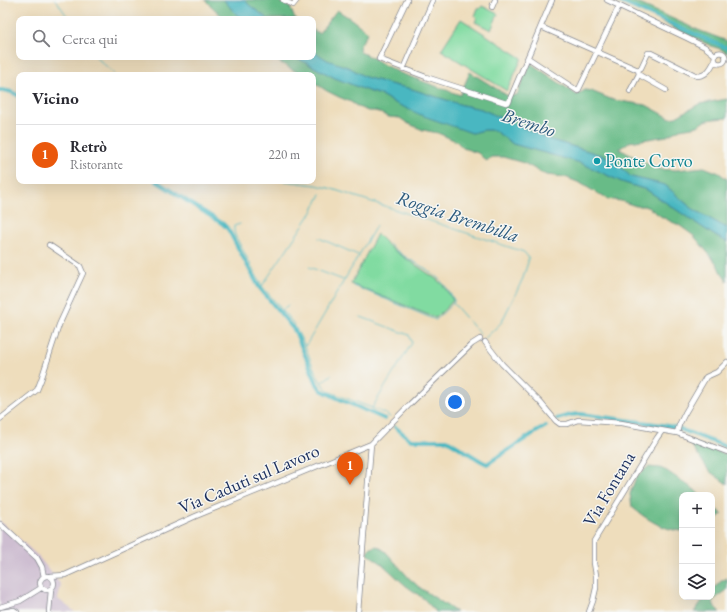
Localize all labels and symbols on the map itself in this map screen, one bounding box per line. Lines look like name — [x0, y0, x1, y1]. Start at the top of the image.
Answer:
water label: Brembo — [498, 102, 559, 143]
place label: Ponte Corvo — [605, 149, 693, 172]
marker: Ponte Corvo — [592, 156, 602, 166]
water label: Roggia Brembilla — [393, 185, 522, 248]
your location — [445, 392, 465, 412]
street label: Via Caduti sul Lavoro — [175, 438, 323, 519]
street label: Via Fontana — [577, 446, 640, 530]
pin: 1 — [337, 452, 363, 485]

